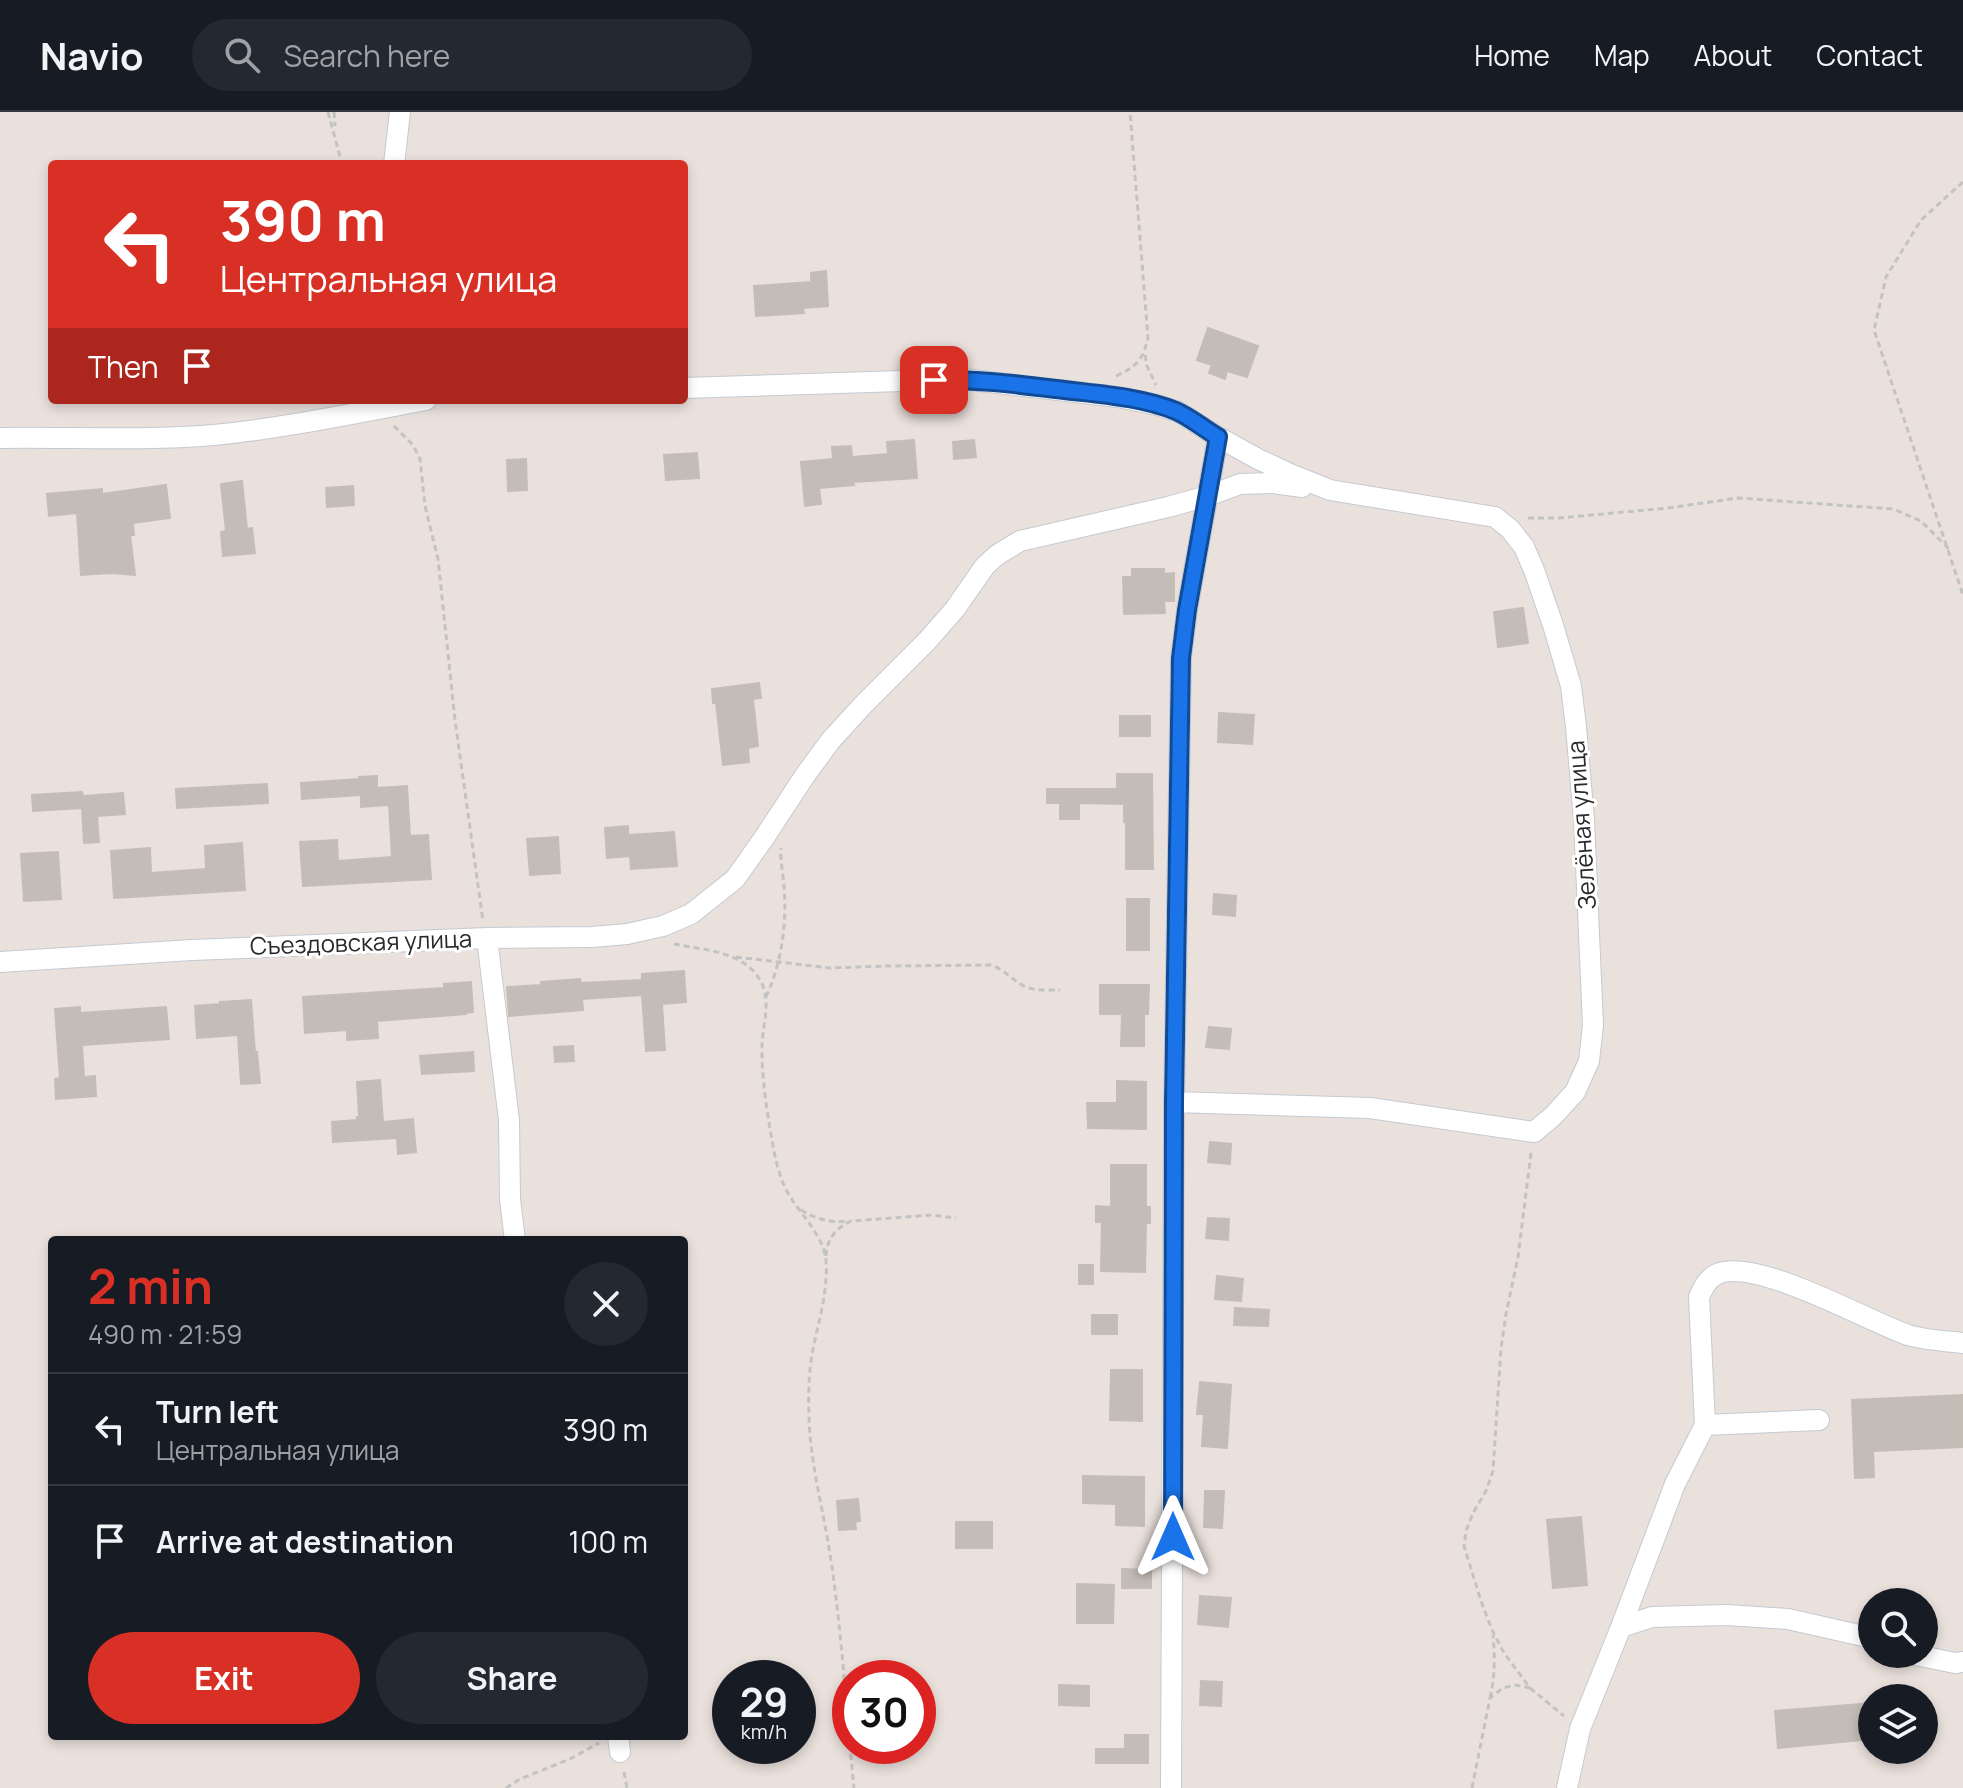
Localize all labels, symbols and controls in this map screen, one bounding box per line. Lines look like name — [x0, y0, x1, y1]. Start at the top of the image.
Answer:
search box — [192, 19, 752, 91]
text: Navio — [40, 29, 144, 81]
icon: search — [220, 33, 264, 77]
text: Search here — [284, 35, 450, 76]
text: Home — [1474, 36, 1550, 74]
text: Map — [1594, 36, 1650, 74]
text: About — [1694, 36, 1772, 74]
text: Contact — [1816, 36, 1923, 74]
text: 390 m — [220, 181, 386, 258]
icon: left — [88, 192, 192, 296]
text: Центральная улица — [220, 254, 557, 303]
icon: arrive — [175, 344, 219, 388]
text: Then — [88, 346, 159, 387]
pin — [900, 346, 968, 414]
icon: arrive — [912, 358, 956, 402]
street label: Зелёная улица — [1558, 739, 1603, 911]
street label: Съездовская улица — [249, 921, 472, 962]
text: 2 min — [88, 1253, 213, 1318]
button: close — [564, 1262, 648, 1346]
text: 490 m · 21:59 — [88, 1316, 242, 1352]
text: Turn left — [156, 1391, 279, 1432]
icon: left — [88, 1407, 132, 1451]
text: 390 m — [563, 1409, 648, 1450]
text: Центральная улица — [156, 1432, 400, 1468]
position arrow — [1131, 1495, 1215, 1579]
icon: arrive — [88, 1519, 132, 1563]
text: Arrive at destination — [156, 1521, 454, 1562]
text: 100 m — [568, 1521, 648, 1562]
map controls — [1858, 1588, 1938, 1764]
button: search — [1858, 1588, 1938, 1668]
button: Exit — [88, 1632, 360, 1724]
button: Share — [376, 1632, 648, 1724]
speed limit sign: 30 — [832, 1660, 936, 1764]
text: 29 — [740, 1674, 788, 1729]
button: layers — [1858, 1684, 1938, 1764]
text: km/h — [741, 1718, 787, 1745]

